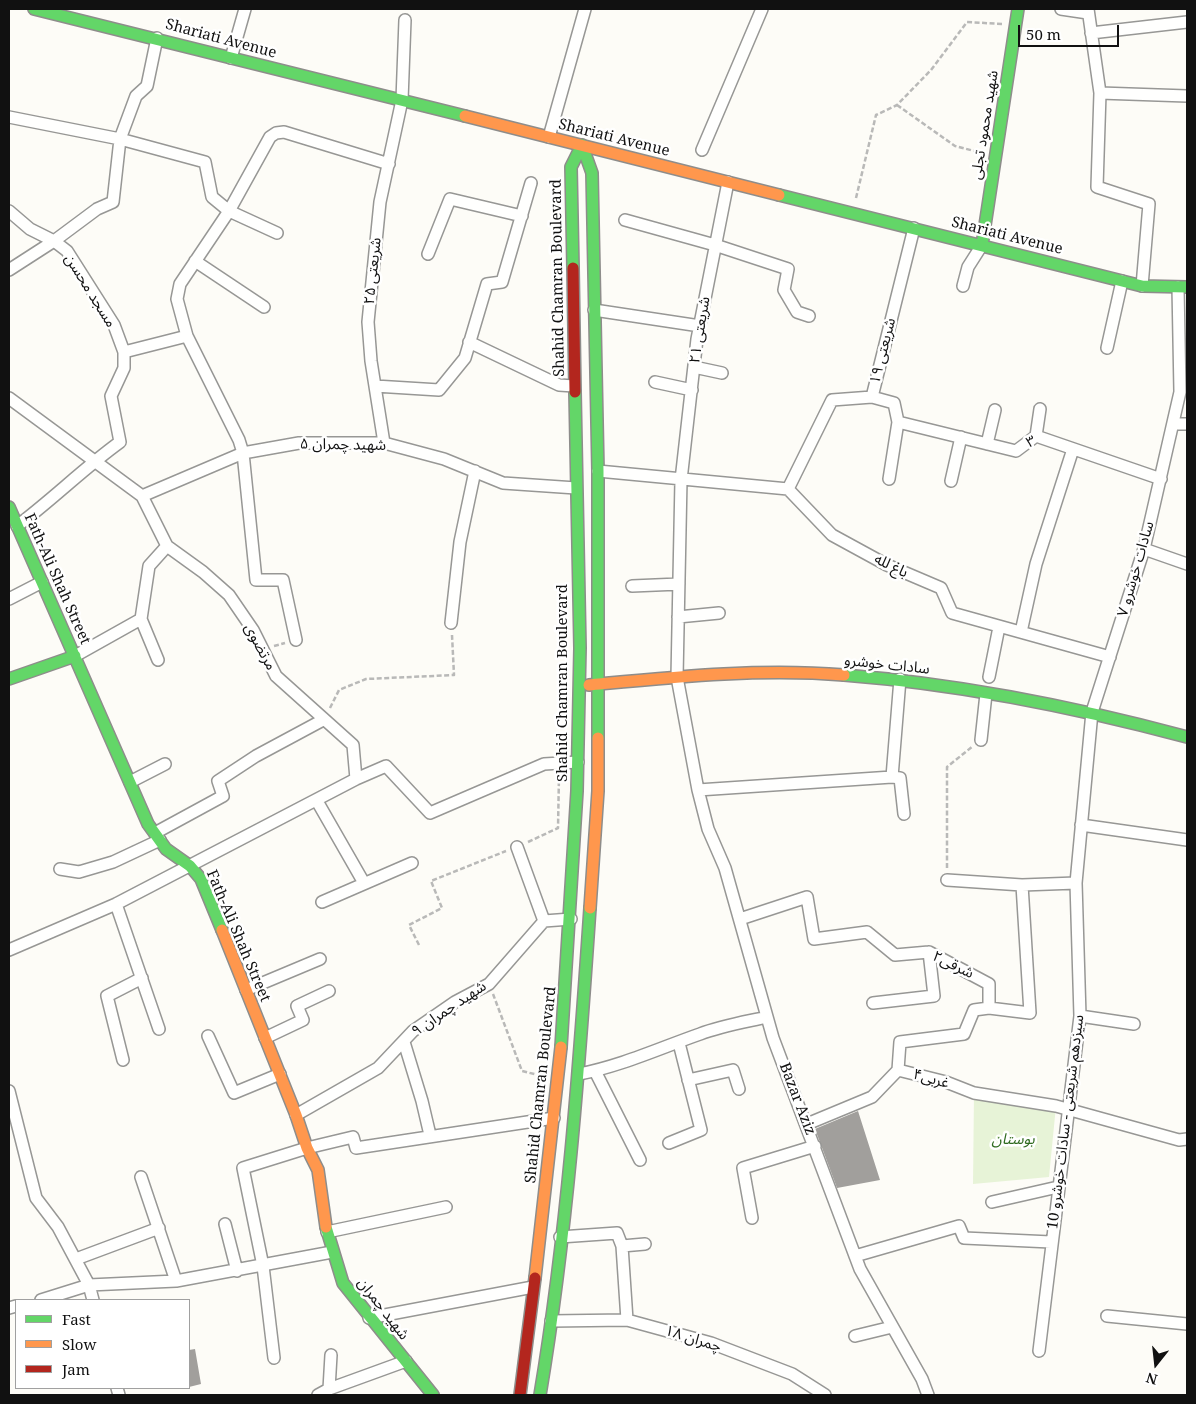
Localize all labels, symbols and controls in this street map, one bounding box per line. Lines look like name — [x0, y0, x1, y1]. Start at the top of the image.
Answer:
scale bar — [1021, 15, 1122, 47]
street label: Shariati Avenue — [164, 16, 278, 62]
text: 50 m — [1026, 24, 1061, 44]
street label: شهید محمود تجلی — [967, 69, 1003, 181]
street label: Shariati Avenue — [557, 115, 671, 161]
street label: Shahid Chamran Boulevard — [547, 179, 569, 377]
street label: Shariati Avenue — [950, 213, 1064, 259]
street label: شریعتی ۲۵ — [361, 237, 385, 305]
street label: مسجد محسن — [60, 251, 120, 331]
street label: شریعتی ۲۱ — [686, 295, 714, 365]
street label: شریعتی ۱۹ — [866, 316, 900, 386]
street label: ۳ — [1023, 432, 1039, 452]
street label: شهید چمران ۵ — [300, 435, 386, 455]
street label: Fath-Ali Shah Street — [20, 511, 94, 647]
street label: سادات خوشرو ۷ — [1114, 519, 1158, 619]
street label: باغ لله — [871, 550, 911, 582]
street label: Shahid Chamran Boulevard — [554, 584, 572, 782]
street label: مرتضوی — [240, 620, 280, 674]
street label: سادات خوشرو — [843, 652, 931, 678]
street label: Fath-Ali Shah Street — [202, 867, 274, 1005]
street label: شرقی۲ — [929, 947, 977, 983]
street label: شهید چمران ۹ — [408, 977, 490, 1041]
street label: Shahid Chamran Boulevard — [522, 986, 560, 1184]
street label: سیزدهم شریعتی - سادات خوشرو 10 — [1044, 1014, 1088, 1230]
street label: Bazar Aziz — [775, 1060, 819, 1138]
street label: غربی۴ — [911, 1066, 951, 1092]
park label: بوستان — [991, 1131, 1035, 1149]
street label: شهید چمران — [353, 1274, 413, 1344]
legend — [15, 1299, 190, 1389]
text: Fast — [62, 1309, 91, 1329]
street label: چمران ۱۸ — [663, 1322, 723, 1356]
text: Slow — [62, 1334, 96, 1354]
north arrow — [1131, 1339, 1181, 1389]
text: Jam — [62, 1359, 90, 1379]
text: N — [1144, 1368, 1160, 1390]

